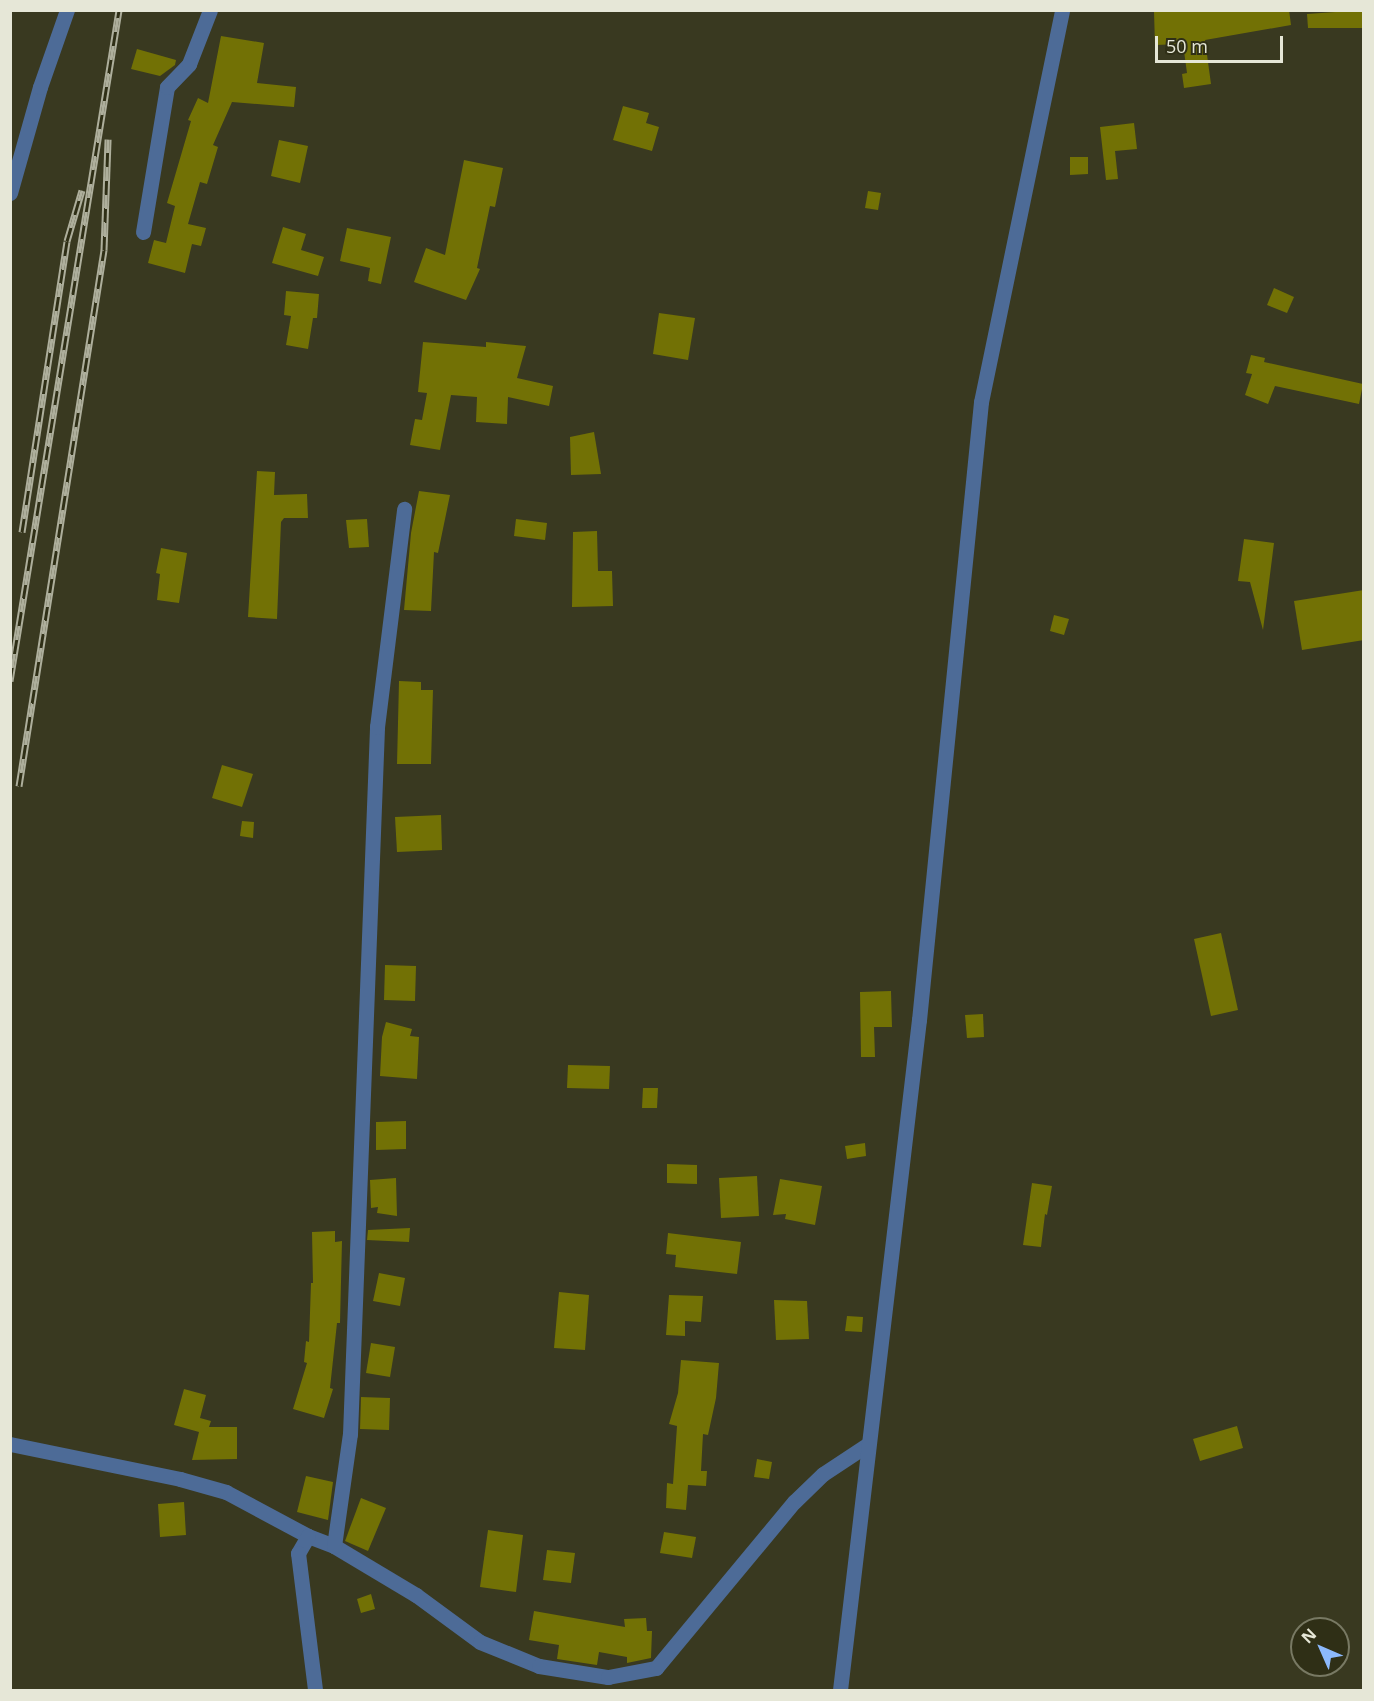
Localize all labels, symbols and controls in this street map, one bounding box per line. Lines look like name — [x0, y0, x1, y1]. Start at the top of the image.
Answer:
scale bar — [1158, 24, 1286, 62]
text: 50 m — [1166, 34, 1208, 58]
north arrow — [1290, 1617, 1350, 1677]
text: N — [1296, 1623, 1321, 1648]

